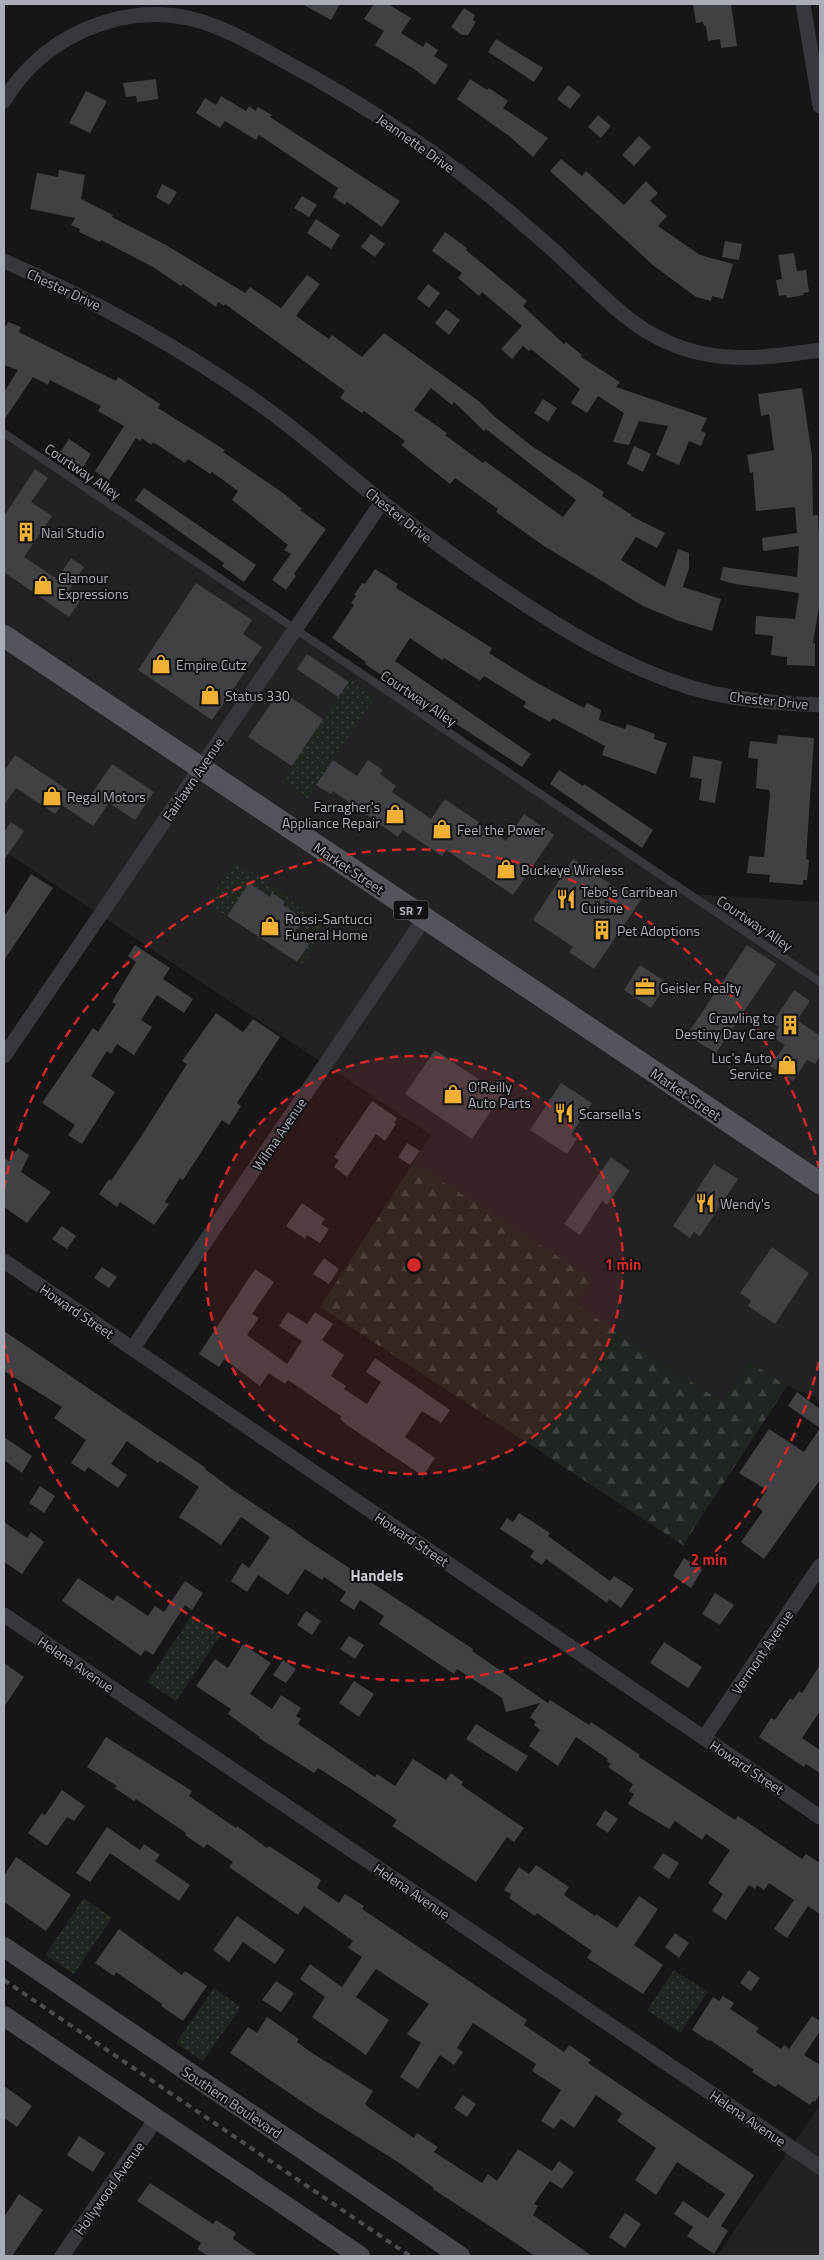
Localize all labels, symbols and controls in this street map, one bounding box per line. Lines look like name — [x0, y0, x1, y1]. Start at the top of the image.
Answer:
street label: Jeannette Drive — [373, 108, 459, 178]
street label: Chester Drive — [24, 263, 104, 315]
street label: Courtway Alley — [41, 438, 126, 504]
street label: Chester Drive — [361, 482, 437, 548]
building icon: Nail Studio — [15, 521, 37, 543]
place label: Nail Studio — [41, 522, 105, 543]
place label: Glamour Expressions — [58, 567, 129, 604]
shop icon: Glamour Expressions — [32, 574, 54, 596]
shop icon: Empire Cutz — [150, 653, 172, 675]
place label: Empire Cutz — [176, 654, 247, 675]
street label: Courtway Alley — [377, 665, 462, 731]
shop icon: Status 330 — [199, 684, 221, 706]
place label: Status 330 — [225, 685, 290, 706]
street label: Chester Drive — [728, 685, 810, 715]
street label: Fairlawn Avenue — [157, 733, 229, 825]
shop icon: Regal Motors — [41, 785, 63, 807]
place label: Regal Motors — [67, 786, 146, 807]
place label: Farragher's Appliance Repair — [282, 796, 380, 833]
shop icon: Farragher's Appliance Repair — [384, 803, 406, 825]
shop icon: Feel the Power — [431, 818, 453, 840]
place label: Feel the Power — [457, 819, 545, 840]
street label: Market Street — [309, 837, 389, 899]
shop icon: Buckeye Wireless — [495, 858, 517, 880]
place label: Buckeye Wireless — [521, 859, 624, 880]
place label: Tebo's Carribean Cuisine — [581, 881, 678, 918]
restaurant icon: Tebo's Carribean Cuisine — [555, 888, 577, 910]
street label: Courtway Alley — [713, 890, 798, 956]
road number: SR 7 — [394, 900, 428, 920]
place label: Rossi-Santucci Funeral Home — [285, 908, 372, 945]
shop icon: Rossi-Santucci Funeral Home — [259, 915, 281, 937]
building icon: Pet Adoptions — [591, 919, 613, 941]
place label: Pet Adoptions — [617, 920, 700, 941]
office icon: Geisler Realty — [634, 976, 656, 998]
place label: Geisler Realty — [660, 977, 741, 998]
place label: Crawling to Destiny Day Care — [675, 1007, 775, 1044]
building icon: Crawling to Destiny Day Care — [779, 1014, 801, 1036]
place label: Luc's Auto Service — [711, 1047, 772, 1084]
shop icon: Luc's Auto Service — [776, 1054, 798, 1076]
street label: Market Street — [646, 1063, 726, 1125]
place label: O'Reilly Auto Parts — [468, 1076, 531, 1113]
shop icon: O'Reilly Auto Parts — [442, 1083, 464, 1105]
street label: Wilma Avenue — [247, 1093, 311, 1175]
restaurant icon: Scarsella's — [553, 1102, 575, 1124]
place label: Scarsella's — [579, 1103, 641, 1124]
restaurant icon: Wendy's — [694, 1192, 716, 1214]
place label: Wendy's — [720, 1193, 770, 1214]
text: 1 min — [605, 1253, 641, 1276]
centre of rings — [405, 1256, 423, 1274]
street label: Howard Street — [36, 1278, 118, 1344]
street label: Howard Street — [371, 1506, 453, 1572]
text: 2 min — [691, 1548, 727, 1571]
district label: Handels — [350, 1564, 404, 1587]
street label: Vermont Avenue — [726, 1606, 798, 1698]
street label: Helena Avenue — [34, 1631, 118, 1697]
street label: Howard Street — [706, 1734, 788, 1800]
street label: Helena Avenue — [370, 1858, 454, 1924]
street label: Southern Boulevard — [178, 2061, 286, 2143]
street label: Helena Avenue — [706, 2085, 790, 2151]
street label: Hollywood Avenue — [69, 2137, 149, 2239]

